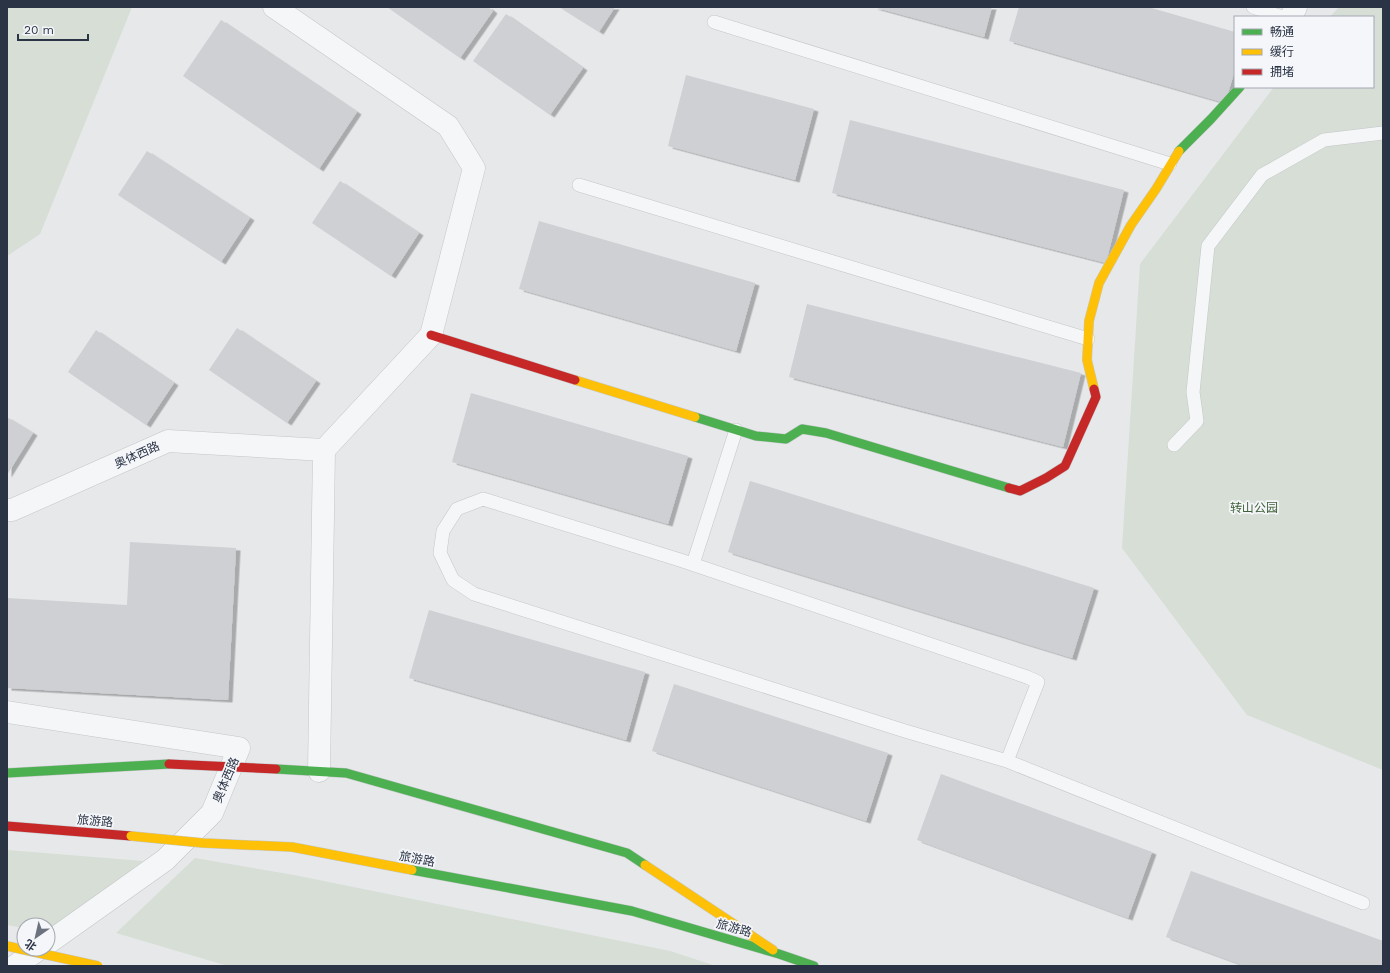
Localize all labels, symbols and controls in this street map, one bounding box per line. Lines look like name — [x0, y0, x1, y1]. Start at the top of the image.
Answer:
scale bar — [18, 16, 88, 42]
legend — [1234, 16, 1374, 88]
text: 20 m — [24, 23, 54, 37]
text: 畅通 — [1270, 25, 1294, 39]
text: 缓行 — [1270, 45, 1294, 59]
text: 拥堵 — [1270, 65, 1294, 79]
street label: 奥体西路 — [112, 439, 162, 471]
park label: 转山公园 — [1230, 501, 1278, 515]
street label: 奥体西路 — [210, 755, 242, 805]
street label: 旅游路 — [76, 812, 114, 830]
street label: 旅游路 — [398, 849, 436, 869]
street label: 旅游路 — [715, 916, 753, 940]
north arrow — [16, 917, 56, 957]
text: 北 — [22, 936, 39, 953]

